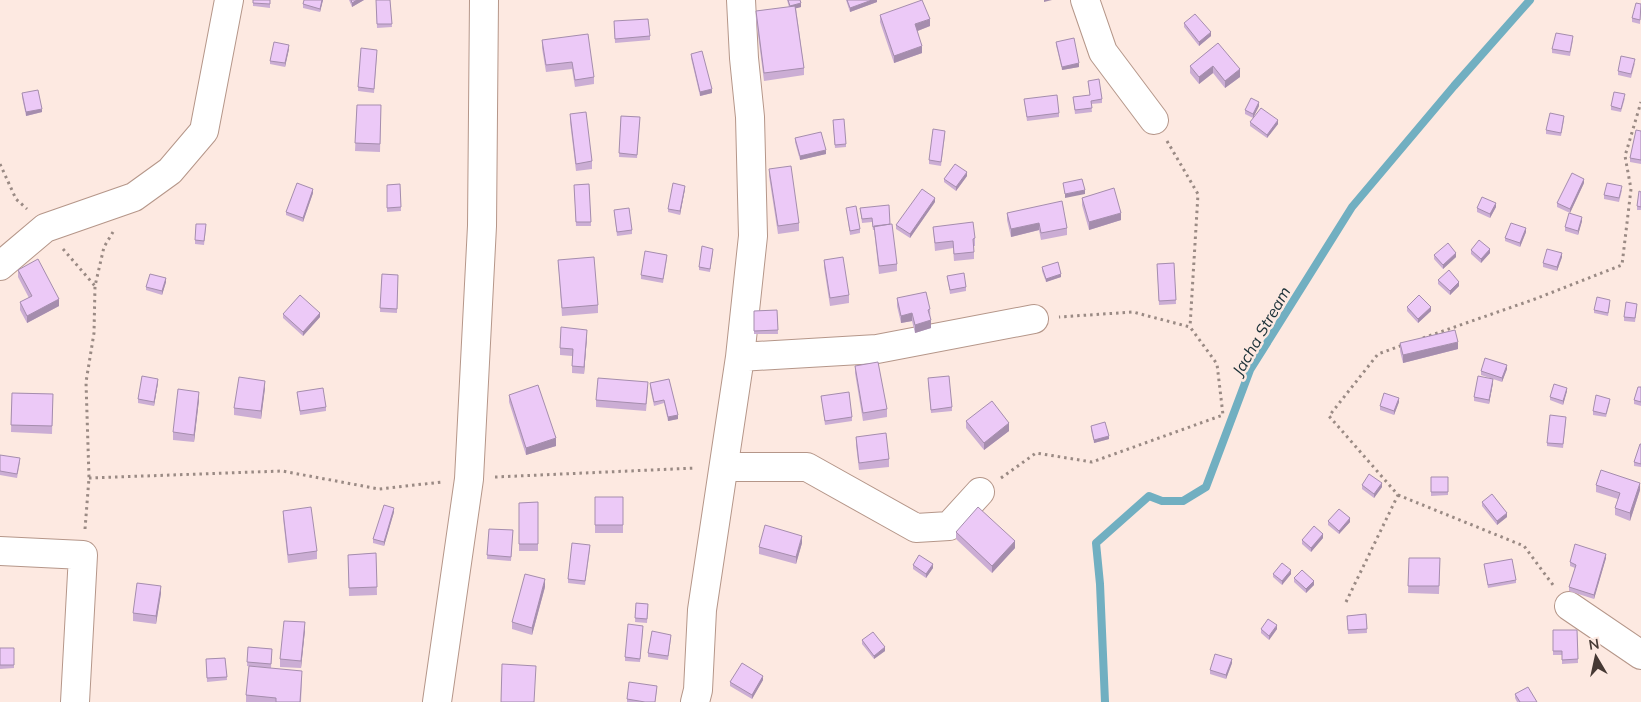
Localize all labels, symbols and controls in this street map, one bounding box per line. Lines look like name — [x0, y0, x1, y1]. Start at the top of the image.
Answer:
water label: Jacha Stream — [1226, 283, 1295, 381]
north arrow — [1571, 632, 1621, 682]
text: N — [1587, 634, 1601, 654]

